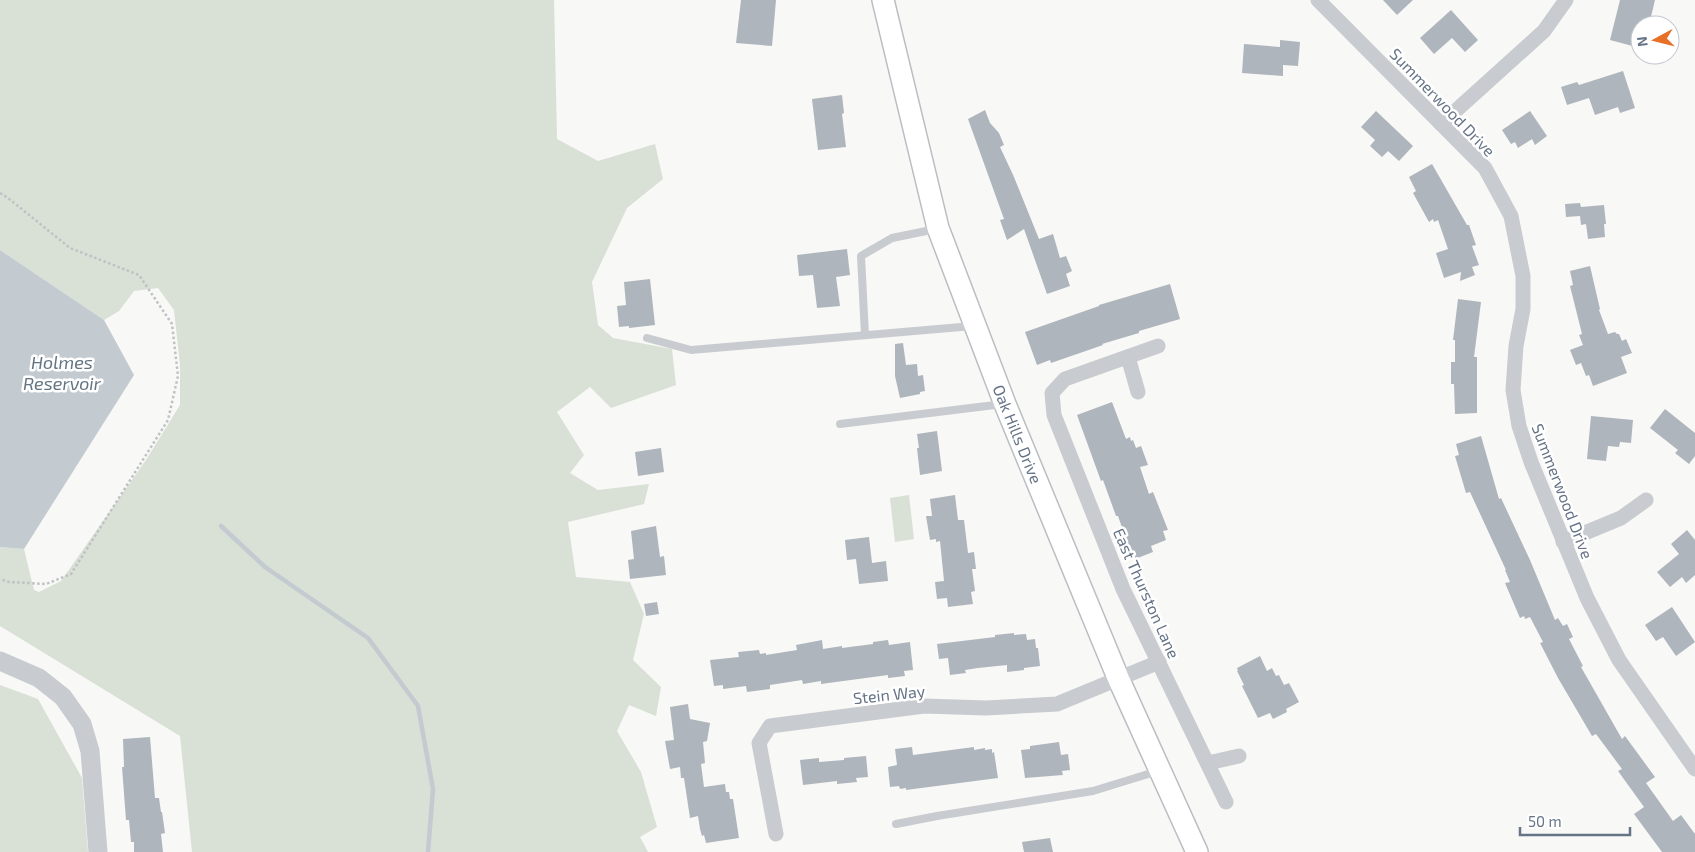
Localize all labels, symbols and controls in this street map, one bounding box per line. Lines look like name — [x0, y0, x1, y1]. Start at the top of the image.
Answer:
north arrow — [1630, 15, 1680, 65]
text: N — [1633, 36, 1651, 48]
street label: Summerwood Drive — [1386, 44, 1500, 160]
water label: Holmes Reservoir — [23, 351, 102, 394]
street label: Oak Hills Drive — [990, 382, 1046, 486]
street label: Summerwood Drive — [1528, 421, 1598, 561]
street label: East Thurston Lane — [1110, 525, 1184, 661]
street label: Stein Way — [852, 681, 927, 707]
scale bar — [1520, 804, 1630, 836]
text: 50 m — [1528, 812, 1562, 830]

